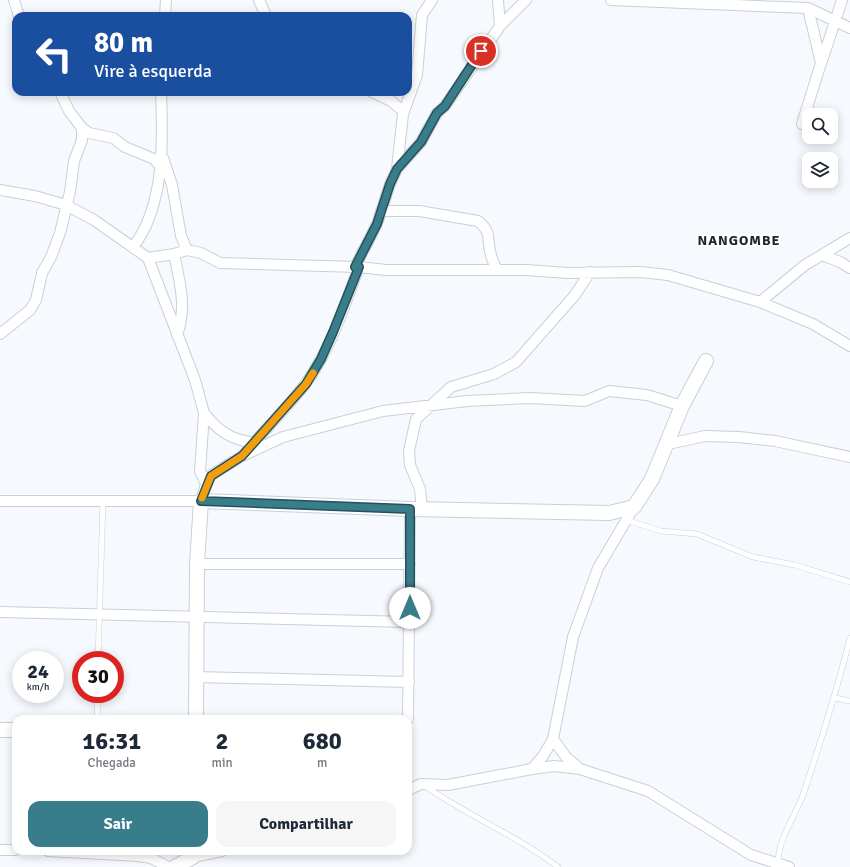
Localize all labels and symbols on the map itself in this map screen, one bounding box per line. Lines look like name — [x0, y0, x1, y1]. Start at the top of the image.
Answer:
pin — [464, 34, 498, 68]
district label: NANGOMBE — [697, 232, 781, 249]
position arrow — [389, 587, 431, 629]
speed limit sign: 30 — [72, 651, 124, 703]

